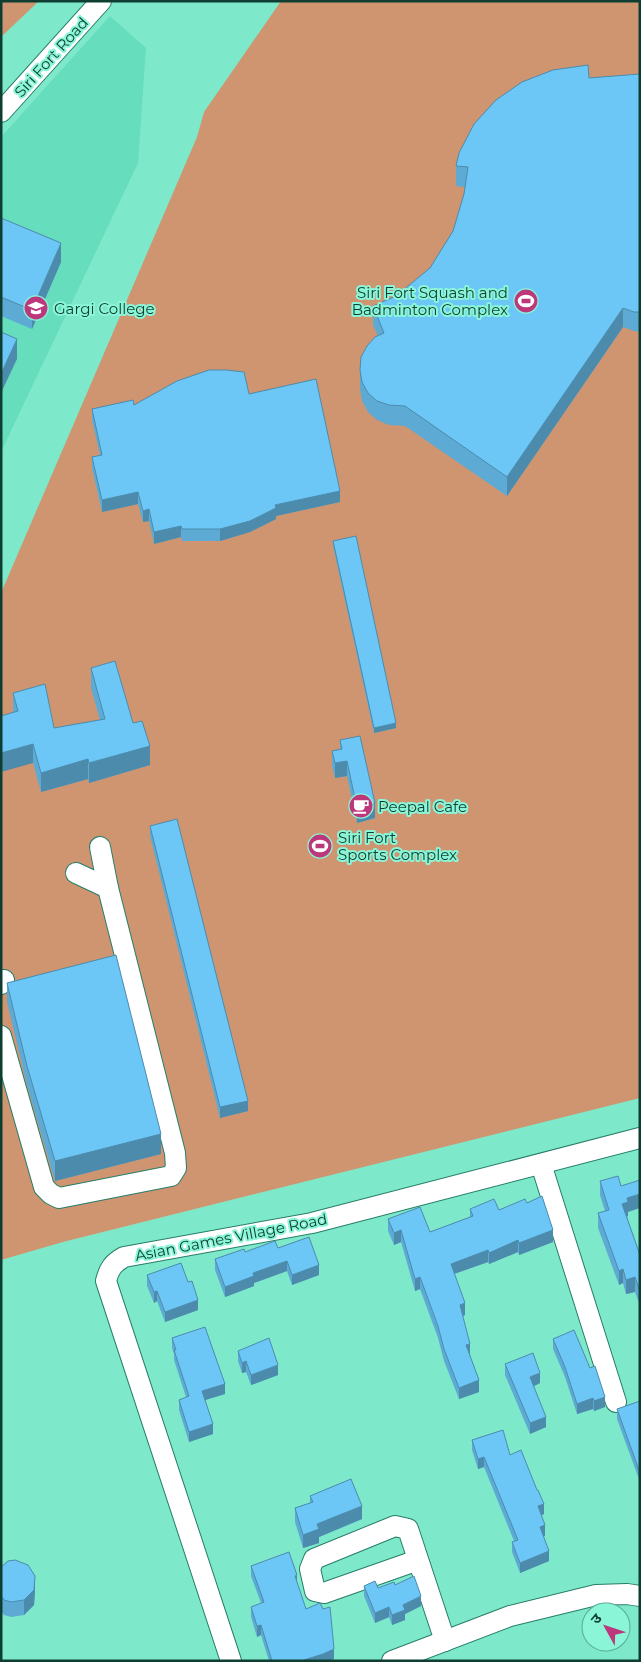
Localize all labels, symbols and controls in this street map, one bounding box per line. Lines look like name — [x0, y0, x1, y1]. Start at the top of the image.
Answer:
street label: Siri Fort Road — [10, 13, 92, 101]
place label: Siri Fort Squash and Badminton Complex — [352, 283, 508, 319]
sports icon: Siri Fort Squash and Badminton Complex — [513, 288, 539, 314]
school or university icon: Gargi College — [23, 295, 49, 321]
place label: Gargi College — [54, 299, 155, 318]
cafe icon: Peepal Cafe — [348, 793, 374, 819]
place label: Peepal Cafe — [378, 797, 467, 816]
place label: Siri Fort Sports Complex — [338, 828, 457, 864]
sports icon: Siri Fort Sports Complex — [307, 833, 333, 859]
street label: Asian Games Village Road — [133, 1209, 329, 1265]
north arrow — [581, 1602, 631, 1652]
text: उ — [587, 1609, 606, 1628]

